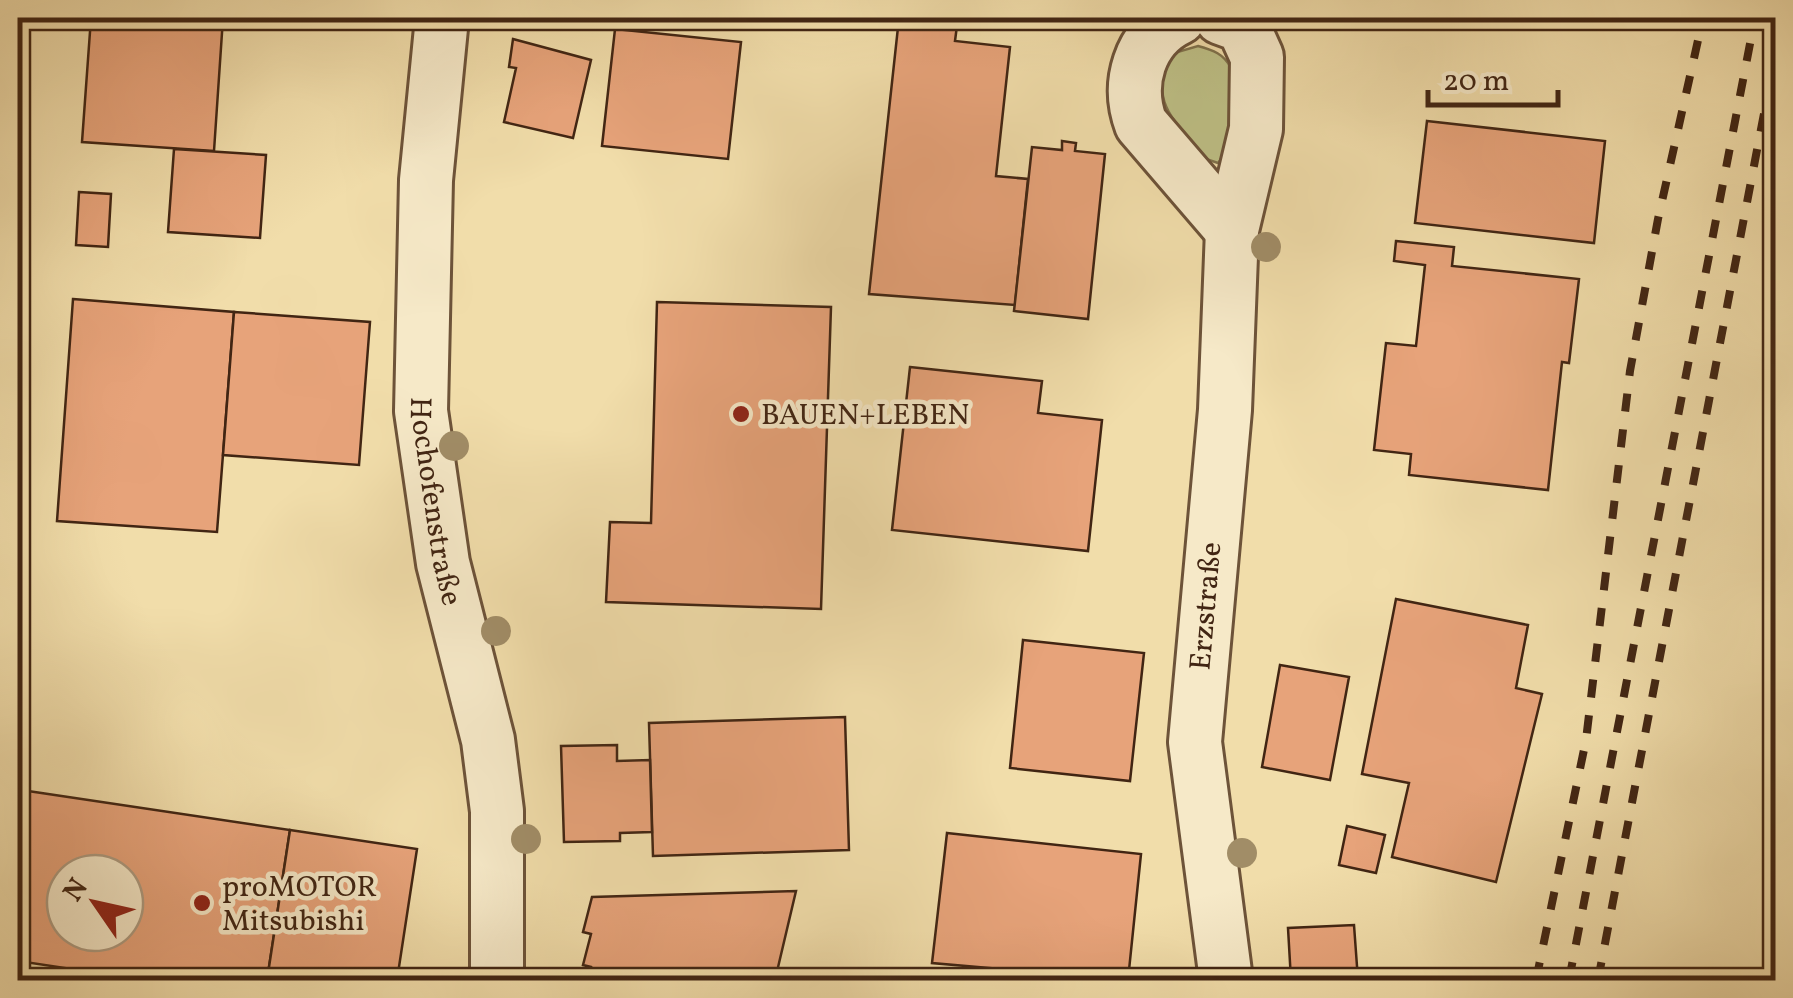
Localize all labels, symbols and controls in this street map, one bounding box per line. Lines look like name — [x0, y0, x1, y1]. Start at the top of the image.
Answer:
scale bar — [1428, 45, 1558, 107]
text: 20 m — [1443, 61, 1509, 103]
place label: BAUEN+LEBEN — [761, 395, 970, 437]
street label: Hochofenstraße — [398, 396, 472, 610]
marker: BAUEN+LEBEN — [730, 403, 752, 425]
street label: Erzstraße — [1180, 540, 1234, 672]
north arrow — [45, 853, 145, 953]
place label: proMOTOR Mitsubishi — [222, 867, 377, 943]
text: N — [54, 871, 98, 910]
marker: proMOTOR Mitsubishi — [191, 892, 213, 914]

